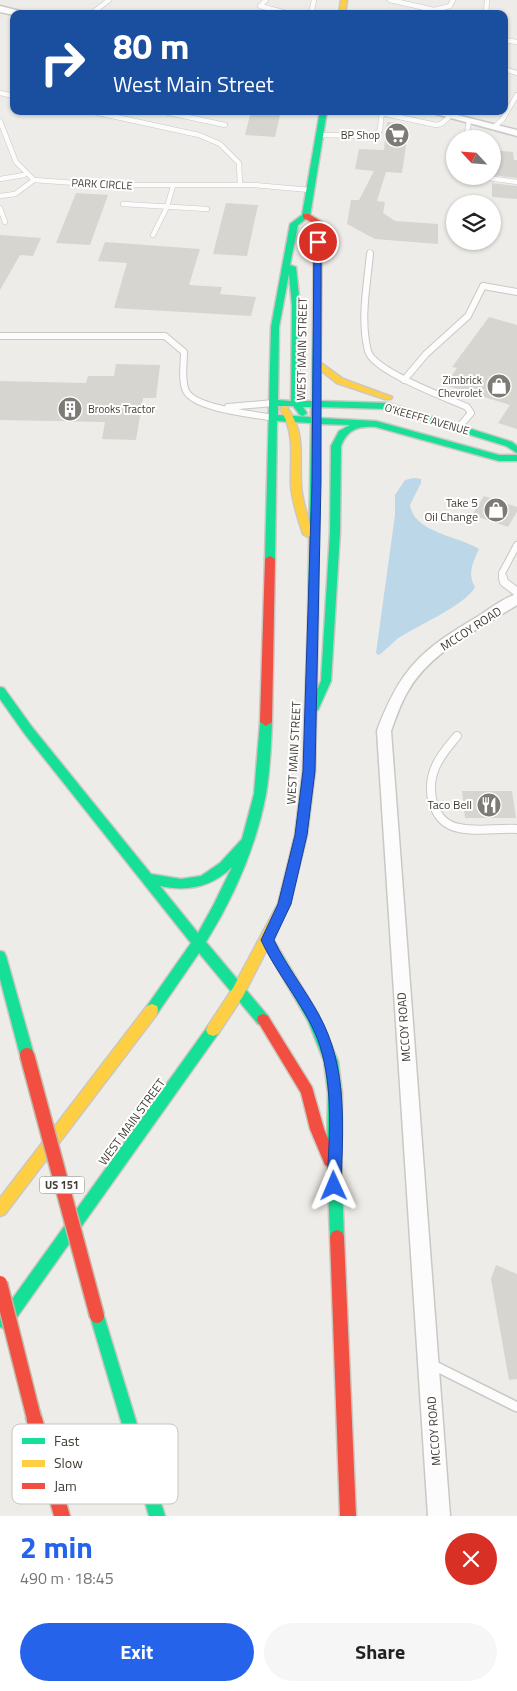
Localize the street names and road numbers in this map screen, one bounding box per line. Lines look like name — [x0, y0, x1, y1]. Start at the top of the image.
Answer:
street label: PARK CIRCLE — [71, 174, 133, 194]
street label: WEST MAIN STREET — [291, 296, 312, 401]
street label: O'KEEFFE AVENUE — [383, 399, 471, 439]
street label: MCCOY ROAD — [436, 602, 505, 656]
street label: WEST MAIN STREET — [281, 700, 306, 805]
street label: MCCOY ROAD — [392, 991, 415, 1062]
street label: WEST MAIN STREET — [94, 1074, 170, 1169]
road number: US 151 — [40, 1176, 84, 1194]
street label: MCCOY ROAD — [422, 1395, 445, 1466]

